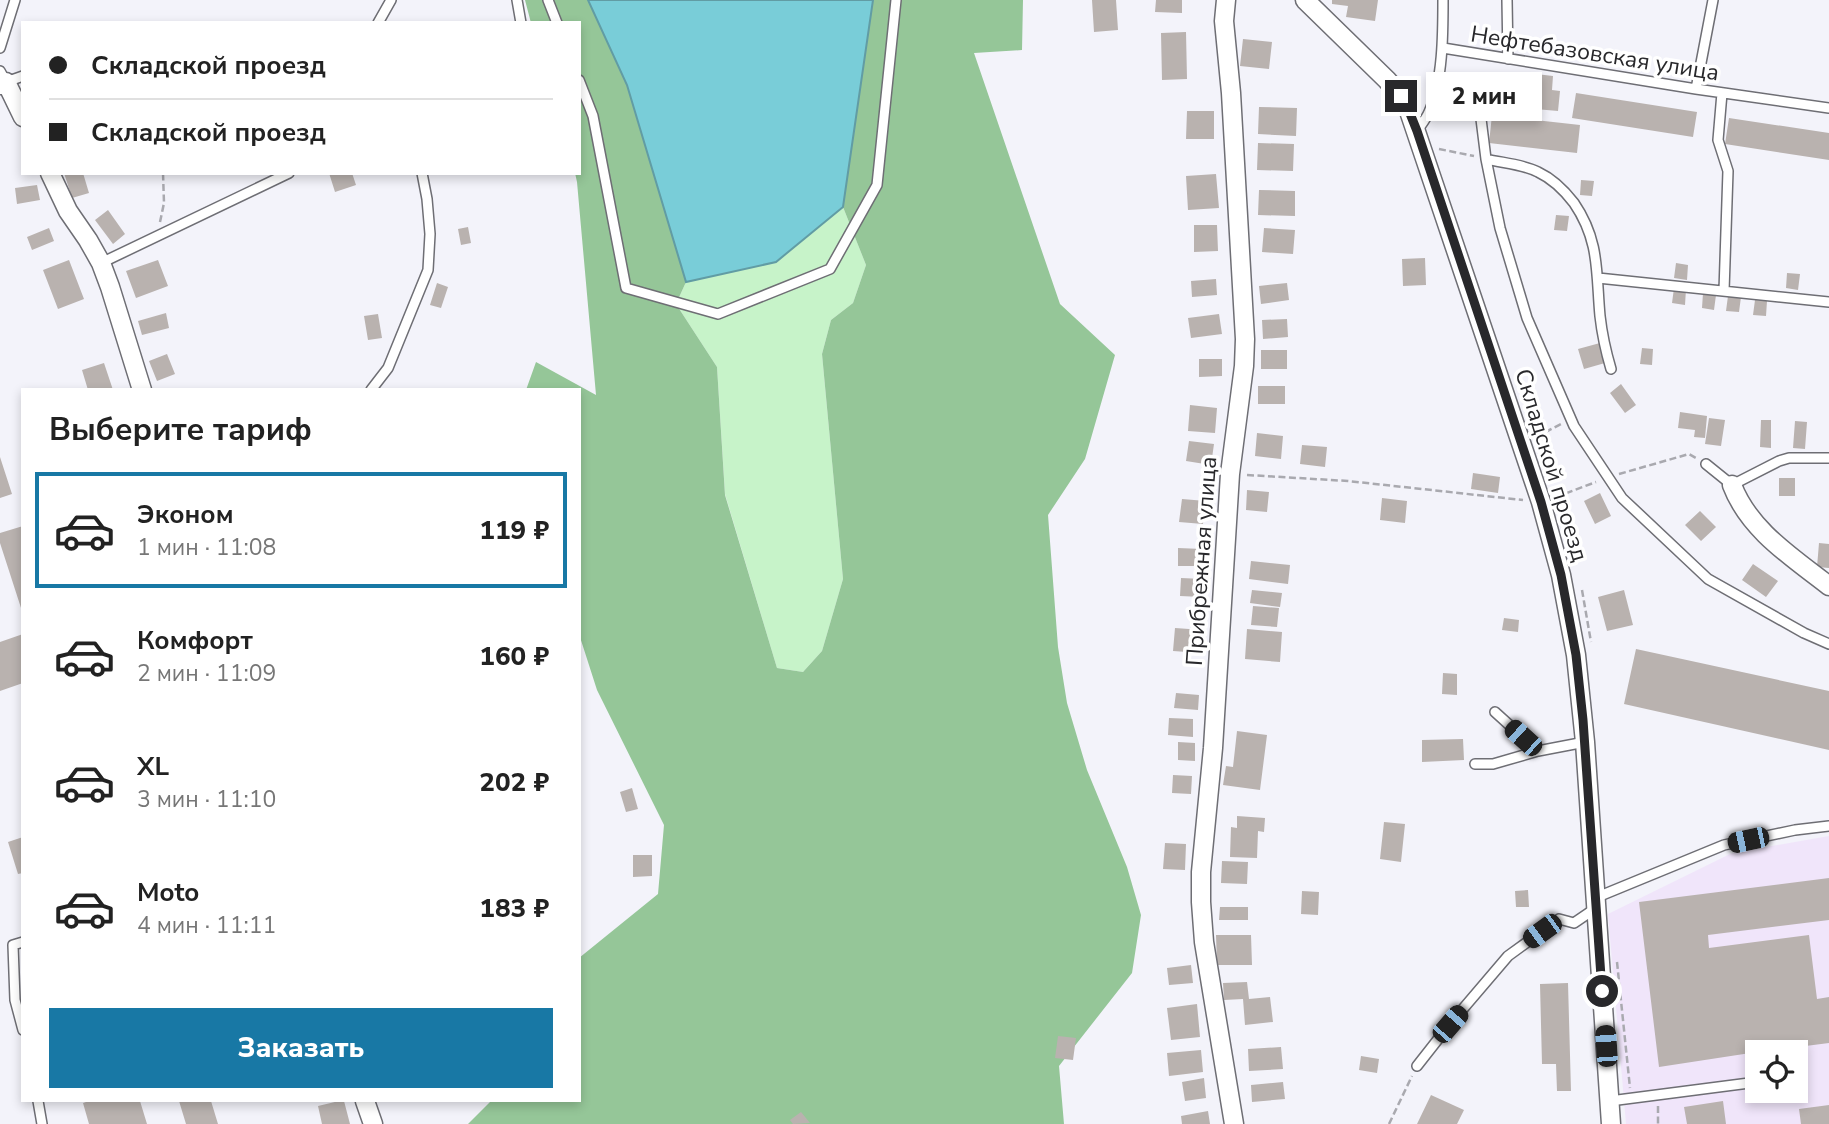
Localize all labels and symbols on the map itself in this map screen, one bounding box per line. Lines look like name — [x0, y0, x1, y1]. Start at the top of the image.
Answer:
street label: Нефтебазовская улица — [1468, 19, 1721, 88]
callout: 2 мин — [1426, 72, 1541, 120]
route end — [1385, 80, 1417, 112]
street label: Складской проезд — [1507, 365, 1596, 565]
street label: Прибрежная улица — [1179, 455, 1224, 667]
car — [1501, 716, 1546, 760]
car — [1726, 825, 1771, 855]
car — [1519, 910, 1566, 952]
route start — [1586, 975, 1618, 1007]
car — [1429, 1001, 1472, 1047]
car — [1595, 1024, 1618, 1068]

